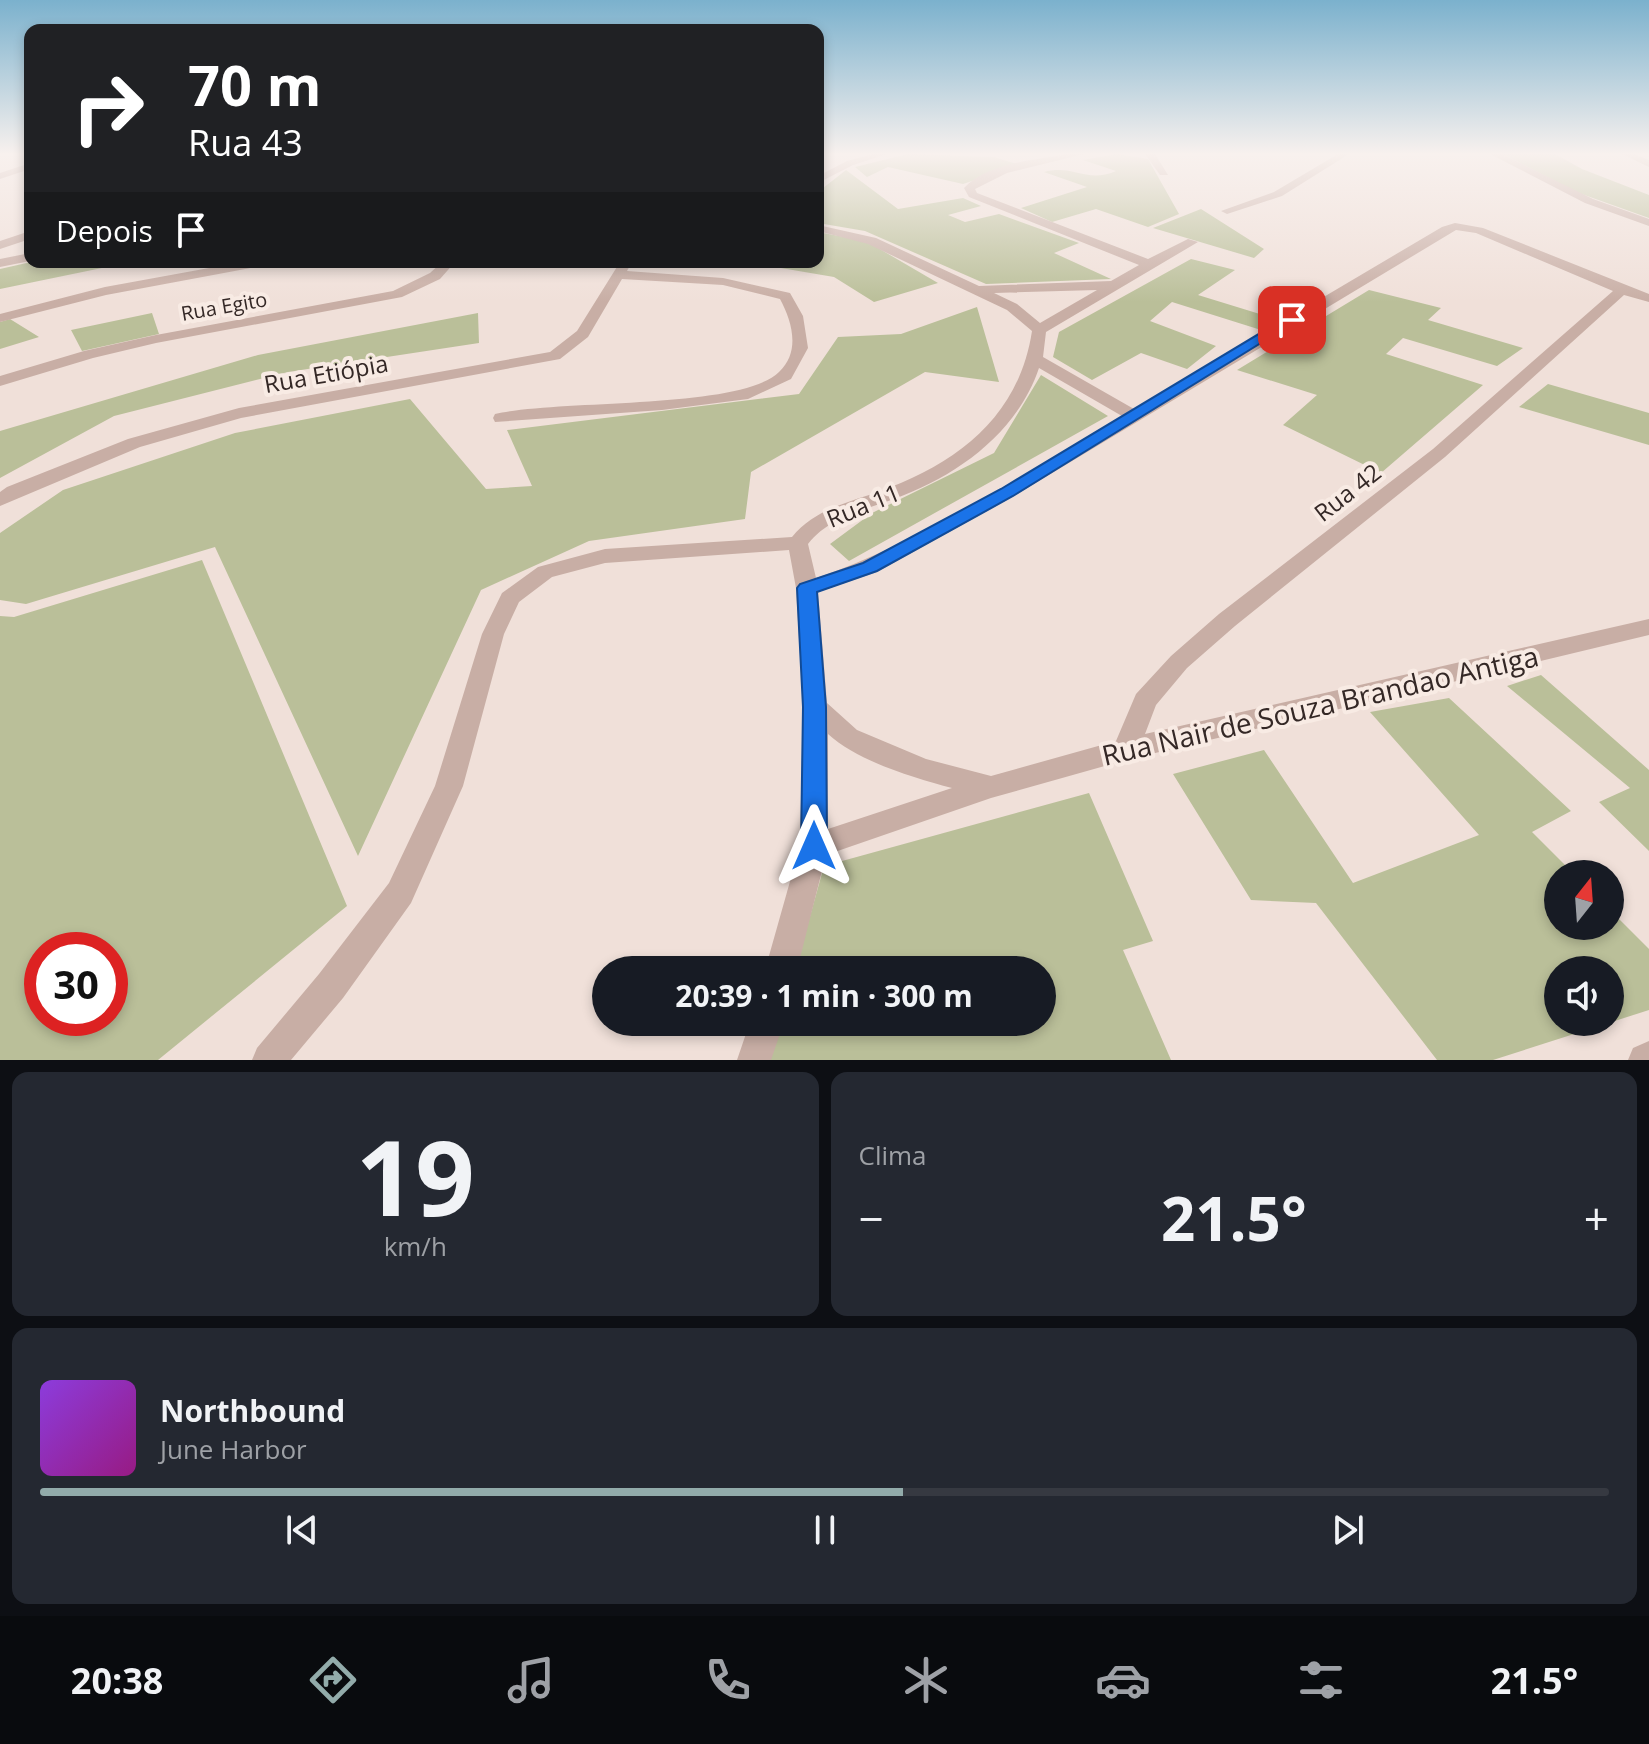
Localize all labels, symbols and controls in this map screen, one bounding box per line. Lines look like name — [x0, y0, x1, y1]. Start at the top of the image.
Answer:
text: 70 m — [188, 46, 322, 122]
icon: right — [56, 56, 160, 160]
text: Rua 43 — [188, 118, 303, 167]
icon: arrive — [169, 208, 213, 252]
text: Depois — [56, 210, 153, 251]
street label: Rua Egito — [179, 285, 269, 327]
pin — [1258, 286, 1326, 354]
icon: arrive — [1270, 298, 1314, 342]
street label: Rua Etiópia — [261, 346, 391, 400]
street label: Rua 42 — [1307, 455, 1387, 529]
street label: Rua 11 — [821, 475, 905, 535]
street label: Rua Nair de Souza Brandao Antiga — [1098, 636, 1542, 774]
position arrow — [772, 804, 856, 888]
north arrow — [1544, 860, 1624, 940]
map controls — [1544, 860, 1624, 1036]
speed limit sign: 30 — [24, 932, 128, 1036]
button: sound — [1544, 956, 1624, 1036]
text: 20:39 · 1 min · 300 m — [675, 975, 973, 1016]
text: 19 — [356, 1105, 475, 1246]
text: Clima — [859, 1137, 927, 1173]
text: 21.5° — [1161, 1177, 1307, 1259]
text: − — [859, 1188, 884, 1248]
text: + — [1584, 1188, 1609, 1248]
text: km/h — [384, 1228, 447, 1264]
text: Northbound — [160, 1390, 345, 1431]
text: June Harbor — [160, 1431, 307, 1467]
icon: previous — [280, 1508, 324, 1552]
icon: pause — [803, 1508, 847, 1552]
icon: next — [1326, 1508, 1370, 1552]
icon: directions — [305, 1652, 361, 1708]
icon: music — [503, 1652, 559, 1708]
icon: phone — [700, 1652, 756, 1708]
icon: climate — [898, 1652, 954, 1708]
icon: car — [1095, 1652, 1151, 1708]
icon: filters — [1293, 1652, 1349, 1708]
text: 20:38 — [71, 1656, 163, 1705]
text: 21.5° — [1491, 1656, 1578, 1705]

